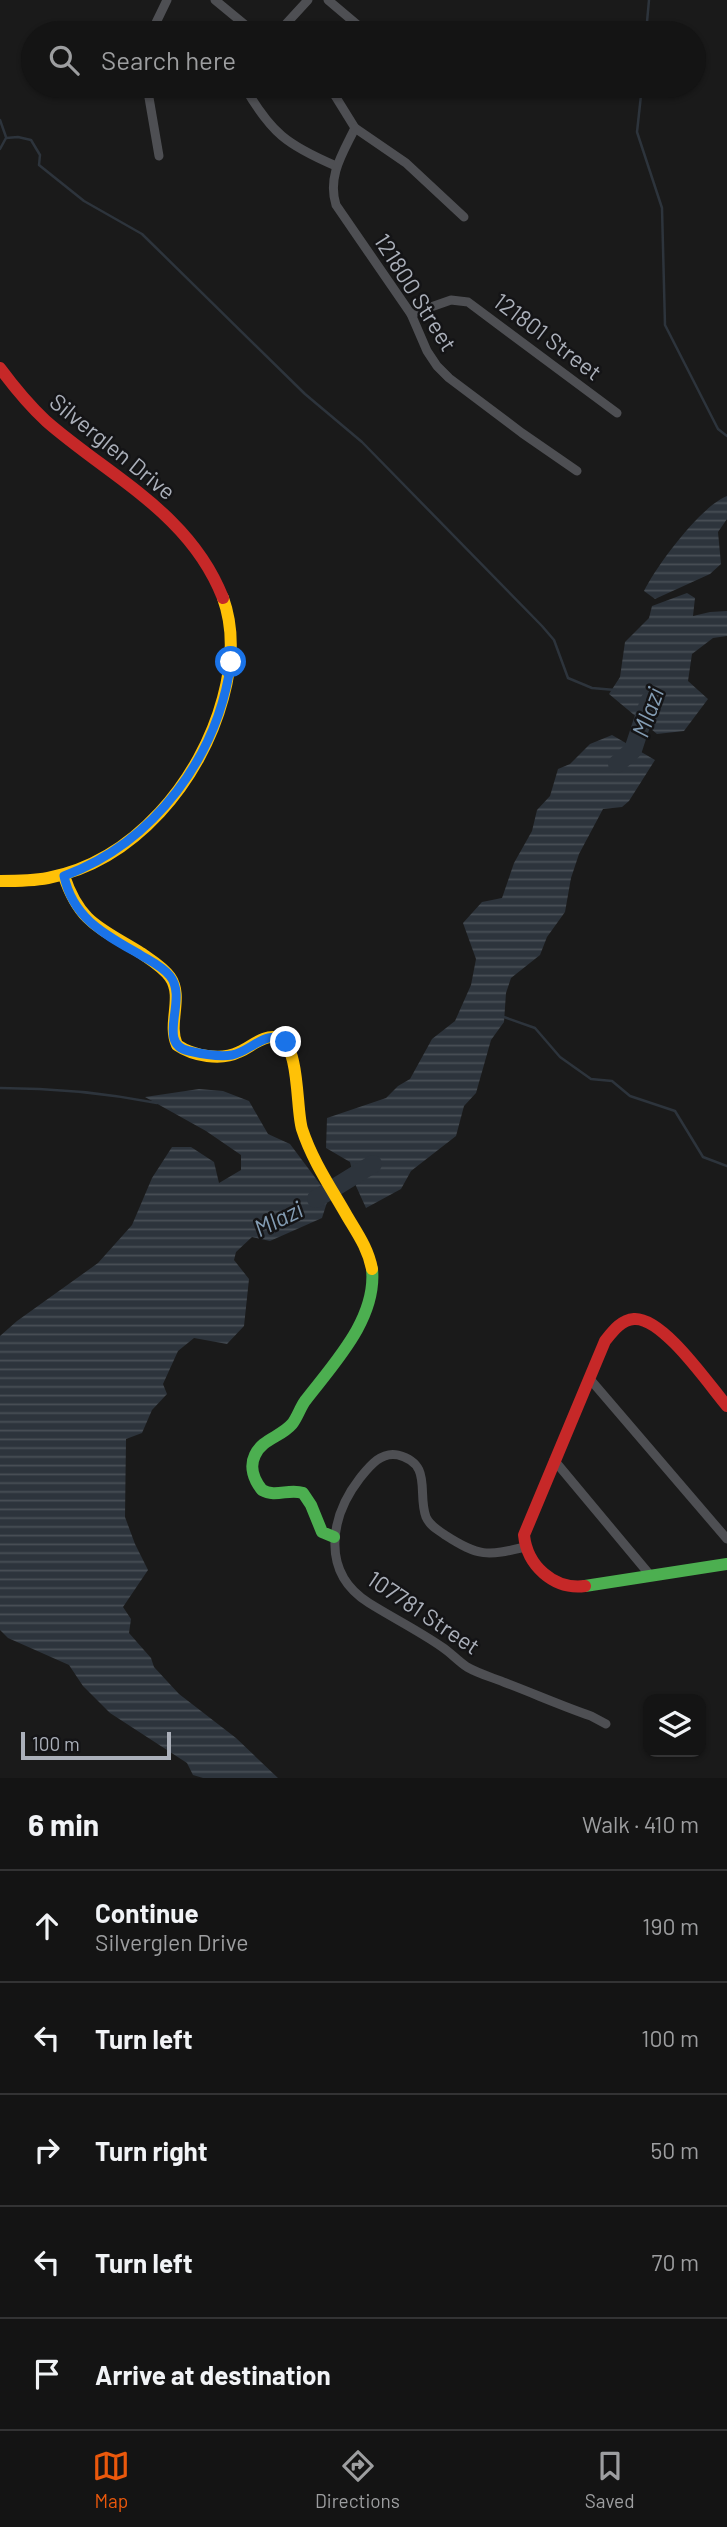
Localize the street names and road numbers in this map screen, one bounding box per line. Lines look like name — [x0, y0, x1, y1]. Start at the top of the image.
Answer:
street label: 121800 Street — [369, 228, 463, 356]
street label: 121801 Street — [489, 286, 607, 386]
street label: Silverglen Drive — [45, 387, 181, 505]
street label: 107781 Street — [362, 1564, 486, 1660]

